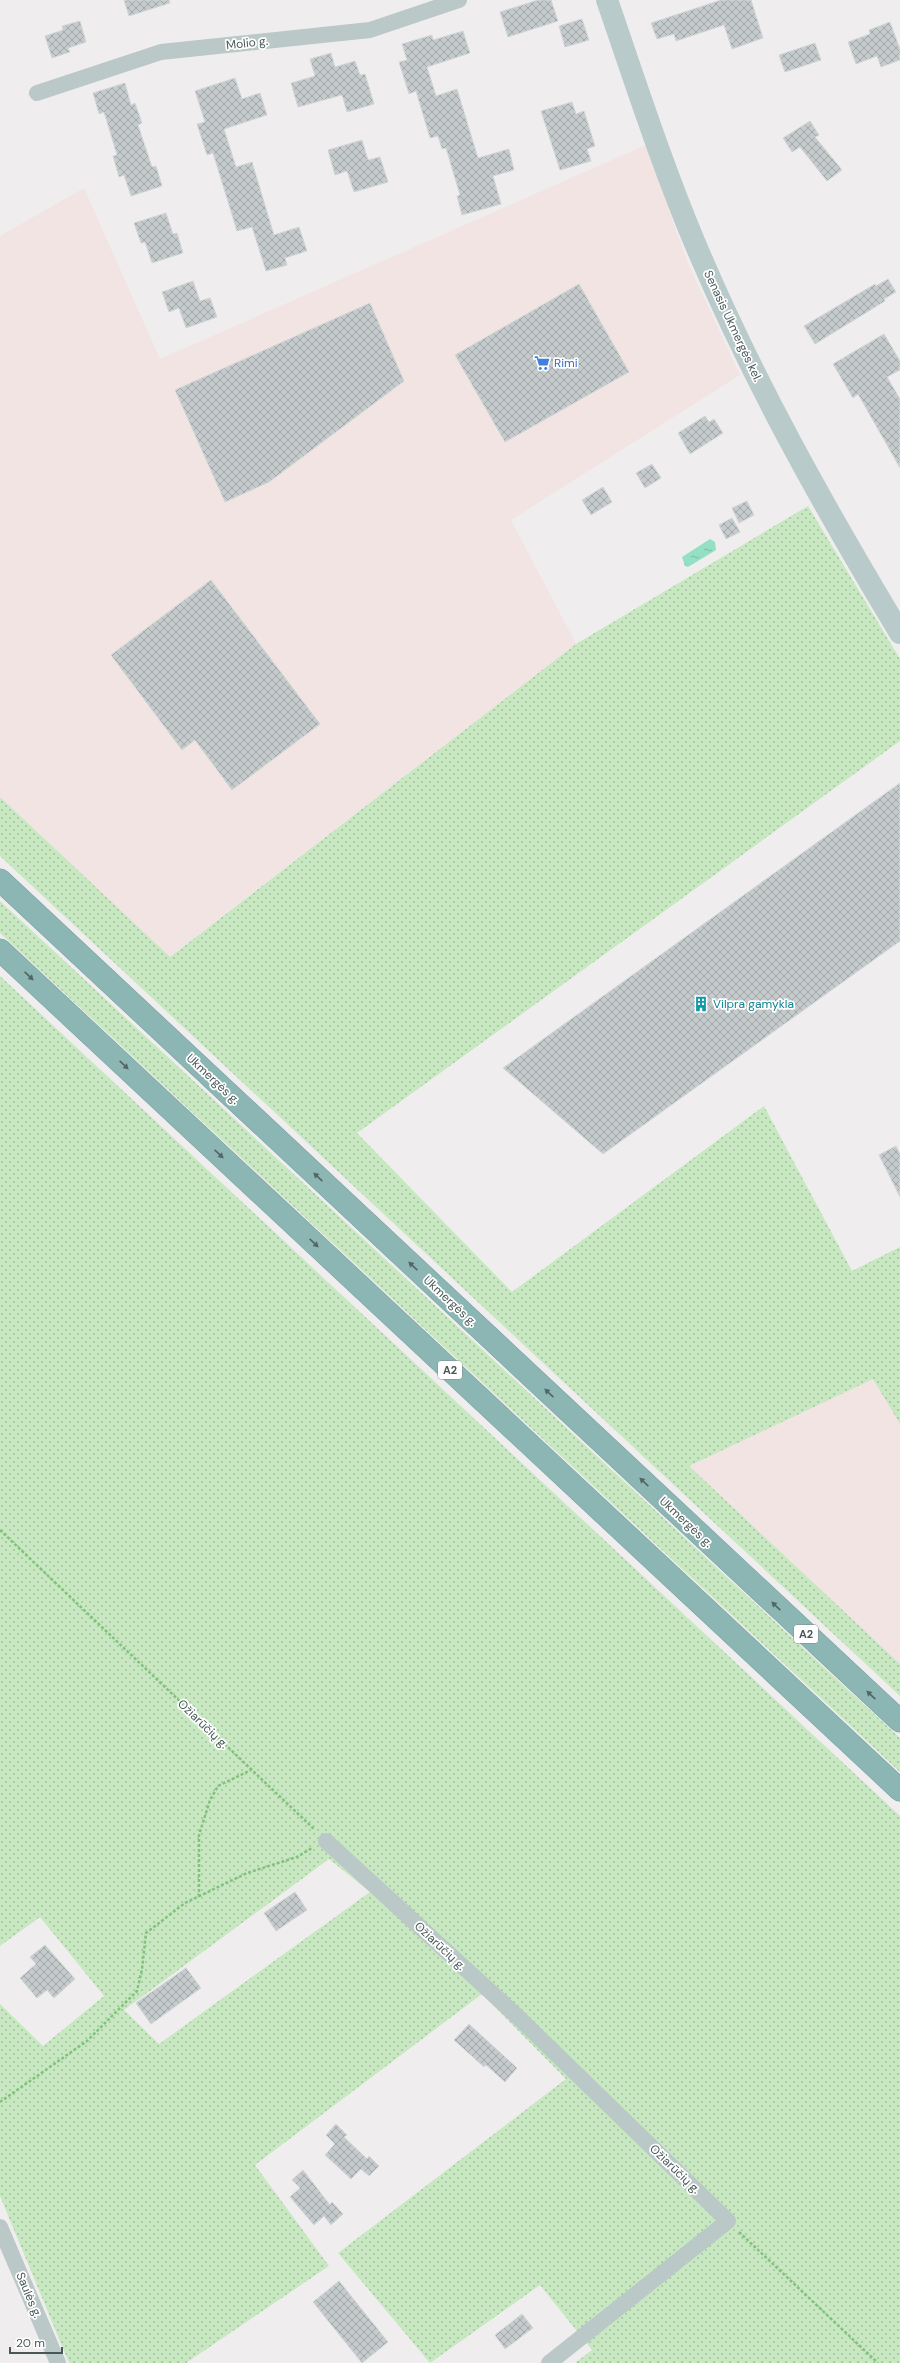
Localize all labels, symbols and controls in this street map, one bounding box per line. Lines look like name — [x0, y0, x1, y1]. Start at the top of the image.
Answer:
street label: Molio g. — [225, 33, 269, 53]
street label: Senasis Ukmergės kel. — [700, 268, 766, 384]
supermarket icon: Rimi — [533, 354, 551, 372]
place label: Rimi — [554, 355, 578, 371]
one-way arrow — [23, 972, 34, 981]
building icon: Vilpra gamykla — [692, 995, 710, 1013]
place label: Vilpra gamykla — [713, 996, 794, 1012]
street label: Ukmergės g. — [183, 1050, 243, 1108]
one-way arrow — [119, 1060, 128, 1069]
one-way arrow — [214, 1149, 223, 1158]
one-way arrow — [313, 1172, 323, 1182]
one-way arrow — [308, 1238, 319, 1247]
one-way arrow — [408, 1261, 418, 1271]
street label: Ukmergės g. — [420, 1272, 480, 1330]
road number: A2 — [438, 1361, 462, 1379]
one-way arrow — [544, 1388, 554, 1398]
one-way arrow — [639, 1478, 648, 1487]
street label: Ukmergės g. — [656, 1493, 716, 1551]
one-way arrow — [771, 1601, 781, 1611]
road number: A2 — [794, 1625, 818, 1643]
one-way arrow — [866, 1690, 877, 1699]
street label: Ožiarūčių g. — [174, 1696, 232, 1752]
street label: Ožiarūčių g. — [411, 1918, 469, 1974]
street label: Ožiarūčių g. — [646, 2141, 704, 2197]
street label: Saulės g. — [12, 2270, 46, 2320]
scale bar — [10, 2329, 62, 2355]
text: 20 m — [16, 2335, 45, 2351]

